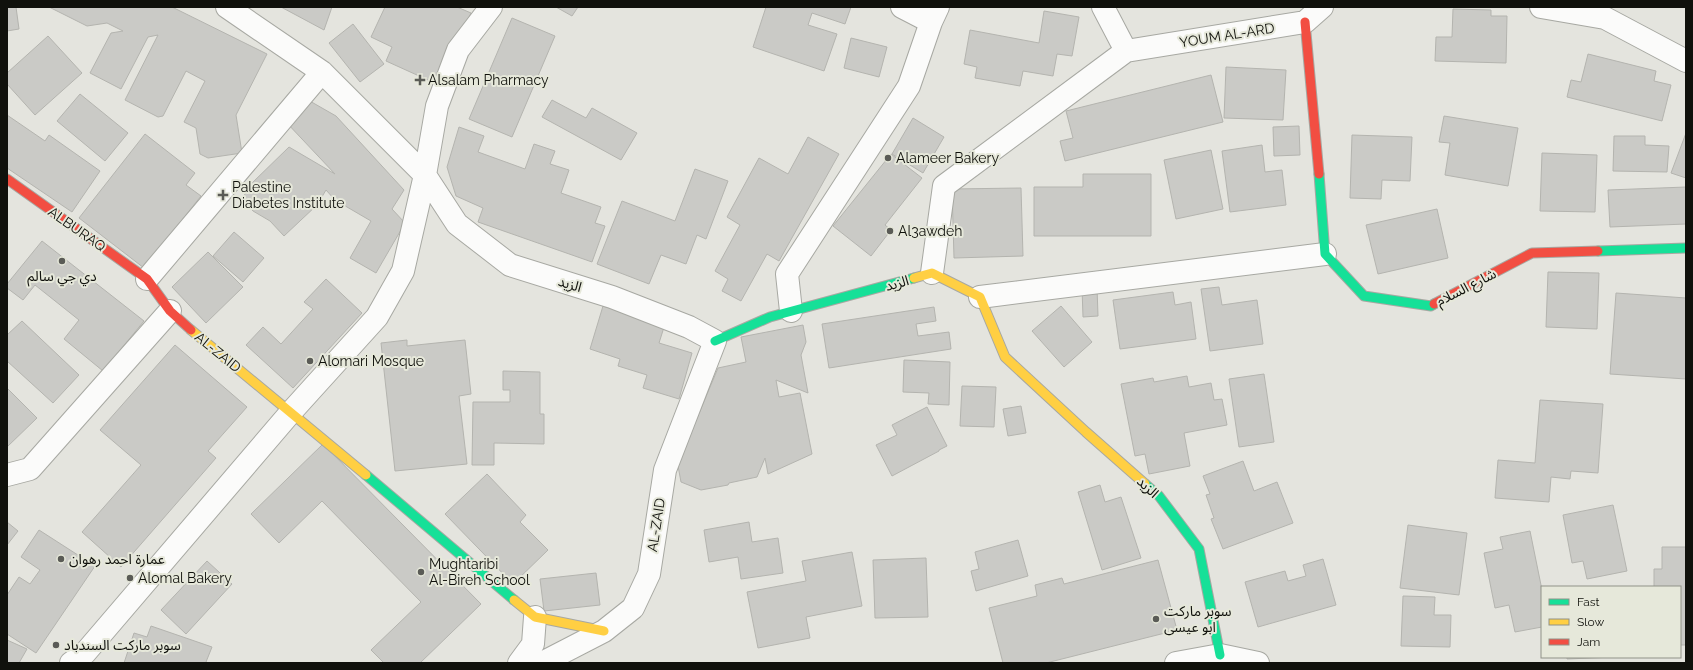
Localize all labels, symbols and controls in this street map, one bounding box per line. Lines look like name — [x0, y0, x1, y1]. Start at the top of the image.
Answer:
street label: YOUM AL-ARD — [1178, 20, 1276, 50]
place label: Alsalam Pharmacy — [428, 72, 549, 88]
marker: Alsalam Pharmacy — [415, 75, 425, 85]
place label: Alameer Bakery — [896, 150, 999, 166]
marker: Alameer Bakery — [883, 153, 893, 163]
place label: Palestine Diabetes Institute — [232, 179, 345, 211]
marker: Palestine Diabetes Institute — [217, 189, 229, 201]
street label: ALBURAQ — [45, 203, 109, 255]
place label: Al3awdeh — [898, 223, 962, 239]
marker: Al3awdeh — [885, 226, 895, 236]
marker: دي جي سالم — [57, 256, 67, 266]
street label: شارع السلام — [1433, 265, 1500, 312]
place label: دي جي سالم — [27, 268, 97, 287]
street label: الزيد — [883, 272, 911, 295]
street label: الزيد — [556, 273, 584, 296]
street label: AL-ZAID — [192, 329, 244, 375]
place label: Alomari Mosque — [318, 353, 424, 369]
marker: Alomari Mosque — [305, 356, 315, 366]
street label: الزيد — [1133, 473, 1162, 502]
street label: AL-ZAID — [644, 497, 668, 553]
place label: عمارة احمد رهوان — [69, 551, 165, 568]
marker: عمارة احمد رهوان — [56, 554, 66, 564]
place label: Mughtaribi Al-Bireh School — [429, 556, 530, 588]
marker: Mughtaribi Al-Bireh School — [416, 567, 426, 577]
place label: Alomal Bakery — [138, 570, 232, 586]
marker: Alomal Bakery — [125, 573, 135, 583]
legend — [1541, 586, 1681, 658]
text: Fast — [1577, 595, 1600, 609]
place label: سوبر ماركت ابو عيسی — [1164, 603, 1232, 636]
marker: سوبر ماركت ابو عيسی — [1151, 614, 1161, 624]
text: Slow — [1577, 615, 1604, 629]
text: Jam — [1577, 635, 1600, 649]
place label: سوبر ماركت السندباد — [64, 637, 181, 654]
marker: سوبر ماركت السندباد — [51, 640, 61, 650]

